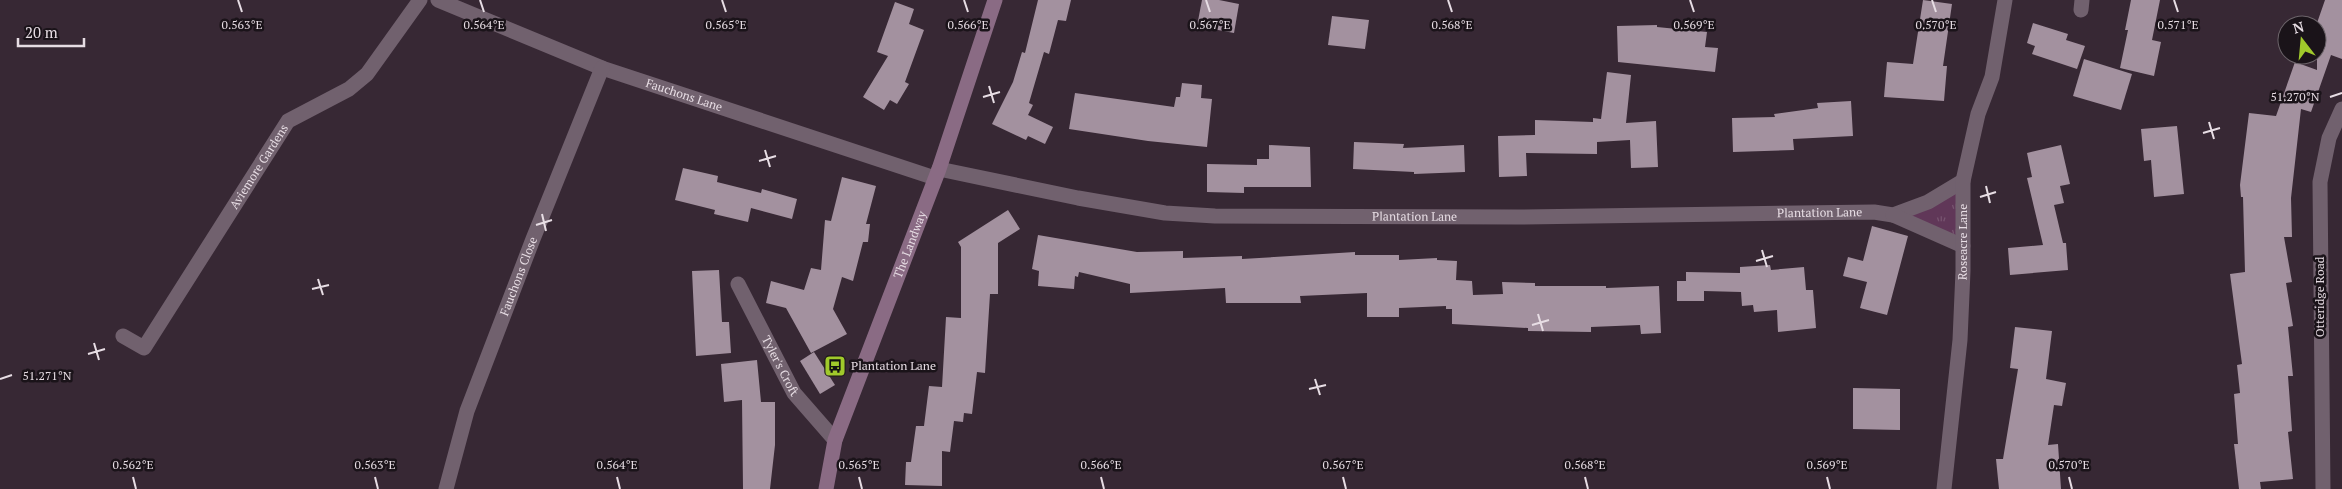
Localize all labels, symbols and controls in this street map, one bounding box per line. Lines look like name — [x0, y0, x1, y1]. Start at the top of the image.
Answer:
scale bar — [18, 15, 84, 47]
north arrow — [2277, 15, 2327, 65]
text: N — [2291, 16, 2306, 38]
text: 0.563°E — [221, 17, 263, 32]
text: 0.564°E — [463, 17, 505, 32]
text: 0.565°E — [705, 17, 747, 32]
text: 0.566°E — [947, 17, 989, 32]
text: 0.567°E — [1189, 17, 1231, 32]
text: 0.568°E — [1431, 17, 1473, 32]
text: 0.569°E — [1673, 17, 1715, 32]
text: 0.570°E — [1915, 17, 1957, 32]
text: 0.571°E — [2157, 17, 2199, 32]
text: 20 m — [25, 22, 58, 42]
street label: Fauchons Lane — [644, 75, 725, 114]
text: 51.270°N — [2270, 89, 2320, 104]
street label: Aviemore Gardens — [226, 121, 291, 212]
street label: Plantation Lane — [1777, 204, 1862, 220]
street label: Roseacre Lane — [1955, 204, 1970, 280]
street label: The Landway — [890, 208, 930, 280]
street label: Plantation Lane — [1372, 209, 1457, 224]
street label: Fauchons Close — [496, 235, 540, 318]
street label: Otteridge Road — [2312, 256, 2327, 337]
street label: Tyler's Croft — [759, 333, 802, 400]
bus stop icon: Plantation Lane — [823, 354, 847, 378]
place label: Plantation Lane — [851, 358, 936, 373]
text: 51.271°N — [22, 368, 72, 383]
text: 0.562°E — [112, 457, 154, 472]
text: 0.563°E — [354, 457, 396, 472]
text: 0.564°E — [596, 457, 638, 472]
text: 0.565°E — [838, 457, 880, 472]
text: 0.566°E — [1080, 457, 1122, 472]
text: 0.567°E — [1322, 457, 1364, 472]
text: 0.568°E — [1564, 457, 1606, 472]
text: 0.569°E — [1806, 457, 1848, 472]
text: 0.570°E — [2048, 457, 2090, 472]

